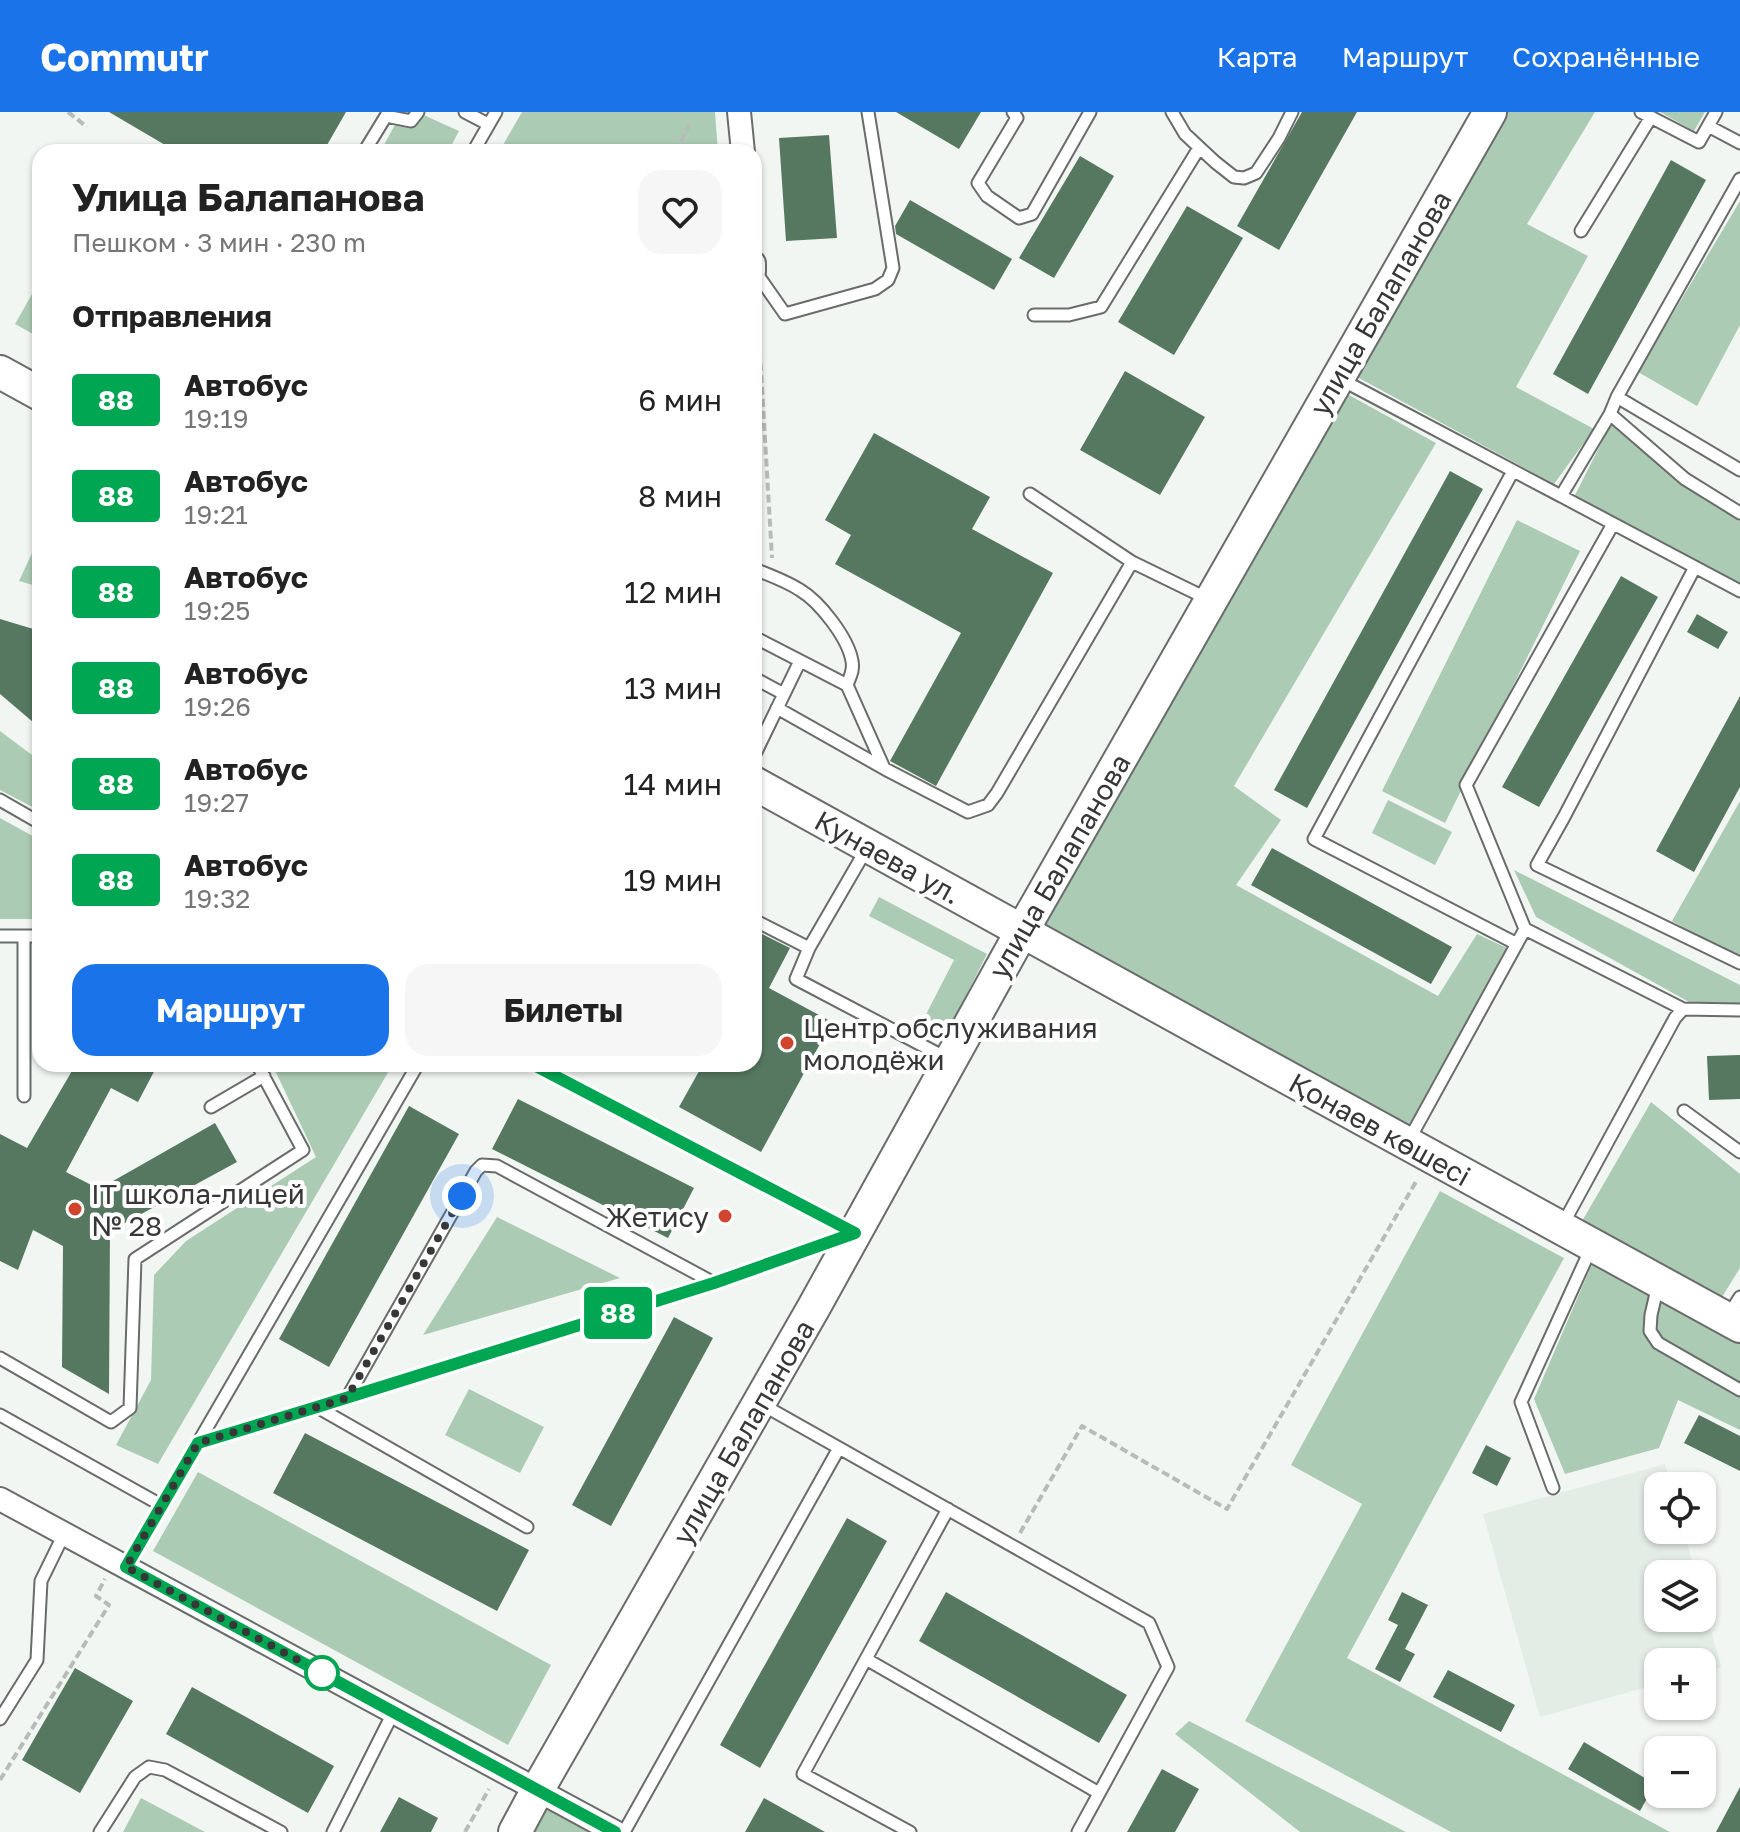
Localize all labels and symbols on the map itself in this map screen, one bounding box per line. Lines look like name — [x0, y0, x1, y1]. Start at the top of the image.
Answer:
street label: улица Балапанова — [1302, 185, 1458, 421]
street label: улица Балапанова — [981, 748, 1137, 984]
street label: Кунаева ул. — [809, 803, 967, 911]
place label: Центр обслуживания молодёжи — [803, 1011, 1098, 1076]
marker: Центр обслуживания молодёжи — [778, 1034, 796, 1052]
street label: Қонаев көшесі — [1284, 1066, 1476, 1192]
your location — [442, 1176, 482, 1216]
place label: IT школа-лицей № 28 — [91, 1177, 305, 1242]
marker: IT школа-лицей № 28 — [66, 1200, 84, 1218]
place label: Жетису — [606, 1200, 709, 1233]
marker: Жетису — [716, 1207, 734, 1225]
line badge: 88 — [582, 1287, 654, 1339]
street label: улица Балапанова — [665, 1314, 821, 1550]
unlabelled marker — [305, 1656, 339, 1690]

